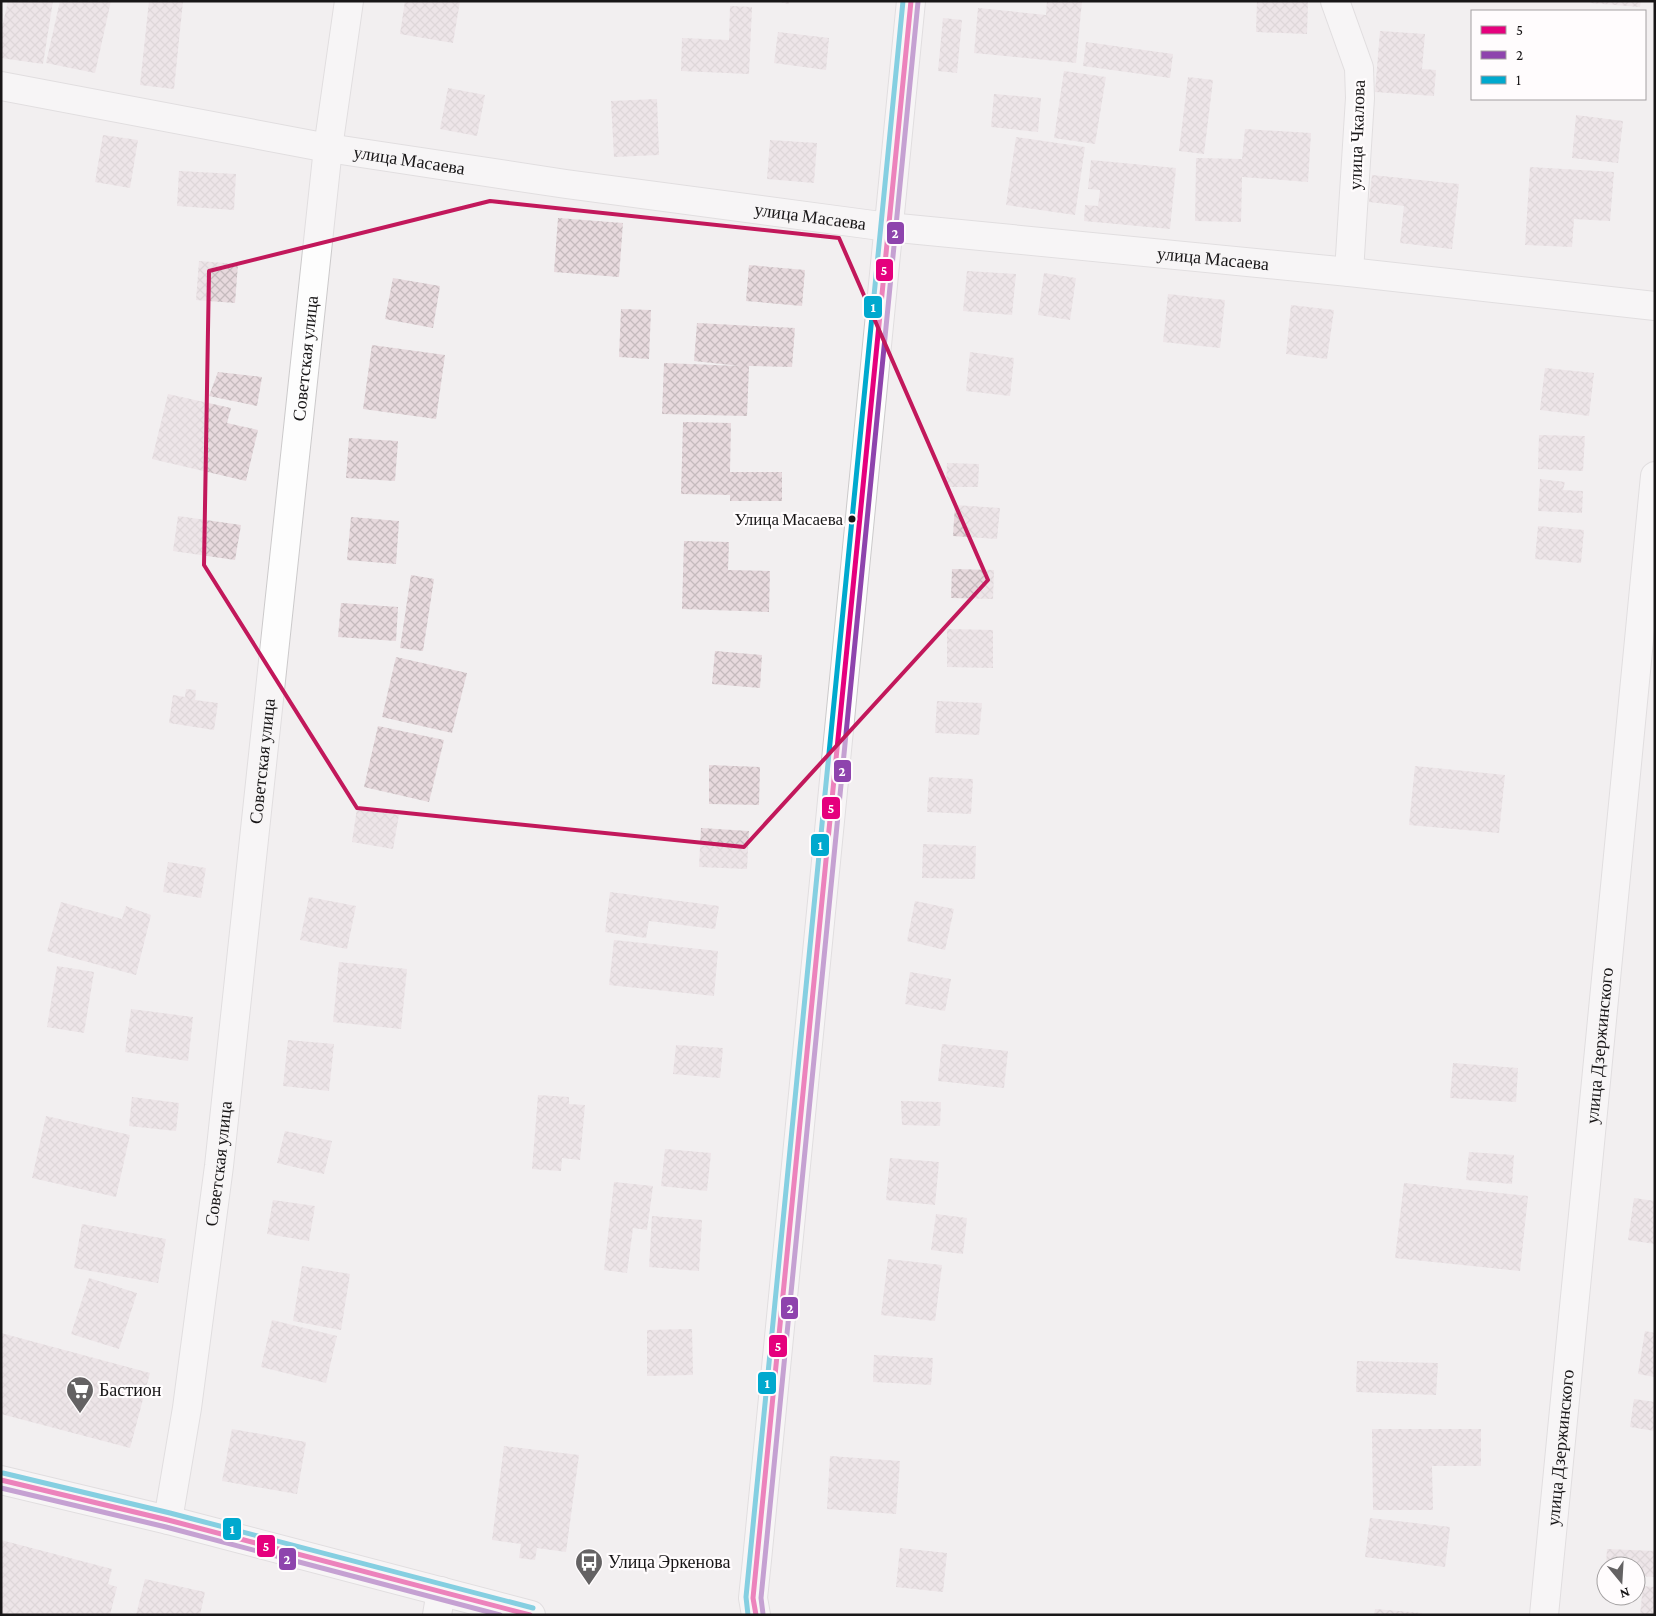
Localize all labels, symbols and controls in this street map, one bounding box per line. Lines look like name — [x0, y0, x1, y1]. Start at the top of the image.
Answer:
legend — [1471, 10, 1646, 100]
text: 5 — [1516, 22, 1523, 38]
text: 2 — [1516, 47, 1523, 63]
text: 1 — [1516, 72, 1521, 88]
street label: улица Чкалова — [1345, 79, 1369, 191]
street label: улица Масаева — [352, 142, 466, 179]
street label: улица Масаева — [753, 199, 867, 234]
line badge: 2 — [886, 221, 905, 245]
text: 2 — [891, 225, 899, 241]
street label: улица Масаева — [1156, 243, 1270, 274]
line badge: 5 — [875, 258, 894, 282]
text: 5 — [881, 262, 888, 278]
street label: Советская улица — [289, 295, 322, 422]
line badge: 1 — [863, 295, 883, 319]
text: 1 — [870, 299, 876, 315]
place label: Улица Масаева — [735, 510, 843, 529]
marker: Улица Масаева — [847, 514, 857, 524]
street label: Советская улица — [246, 697, 279, 825]
line badge: 2 — [833, 759, 852, 783]
text: 2 — [838, 763, 846, 779]
line badge: 5 — [821, 796, 841, 820]
text: 5 — [828, 800, 835, 816]
line badge: 1 — [810, 833, 830, 857]
text: 1 — [817, 837, 823, 853]
street label: улица Дзержинского — [1582, 966, 1617, 1125]
street label: Советская улица — [201, 1100, 236, 1228]
line badge: 2 — [780, 1296, 799, 1320]
text: 2 — [786, 1300, 794, 1316]
line badge: 5 — [768, 1334, 788, 1358]
text: 5 — [775, 1338, 782, 1354]
street label: улица Дзержинского — [1543, 1369, 1578, 1527]
line badge: 1 — [757, 1371, 777, 1395]
supermarket icon: Бастион — [65, 1375, 95, 1414]
text: 1 — [764, 1375, 770, 1391]
place label: Бастион — [99, 1380, 162, 1400]
line badge: 1 — [222, 1517, 242, 1541]
text: 1 — [229, 1521, 235, 1537]
line badge: 5 — [256, 1534, 276, 1558]
text: 5 — [263, 1538, 270, 1554]
line badge: 2 — [278, 1547, 297, 1571]
bus stop icon: Улица Эркенова — [574, 1547, 604, 1586]
text: 2 — [283, 1551, 291, 1567]
place label: Улица Эркенова — [608, 1552, 730, 1572]
north arrow — [1596, 1556, 1646, 1606]
text: N — [1618, 1584, 1632, 1603]

